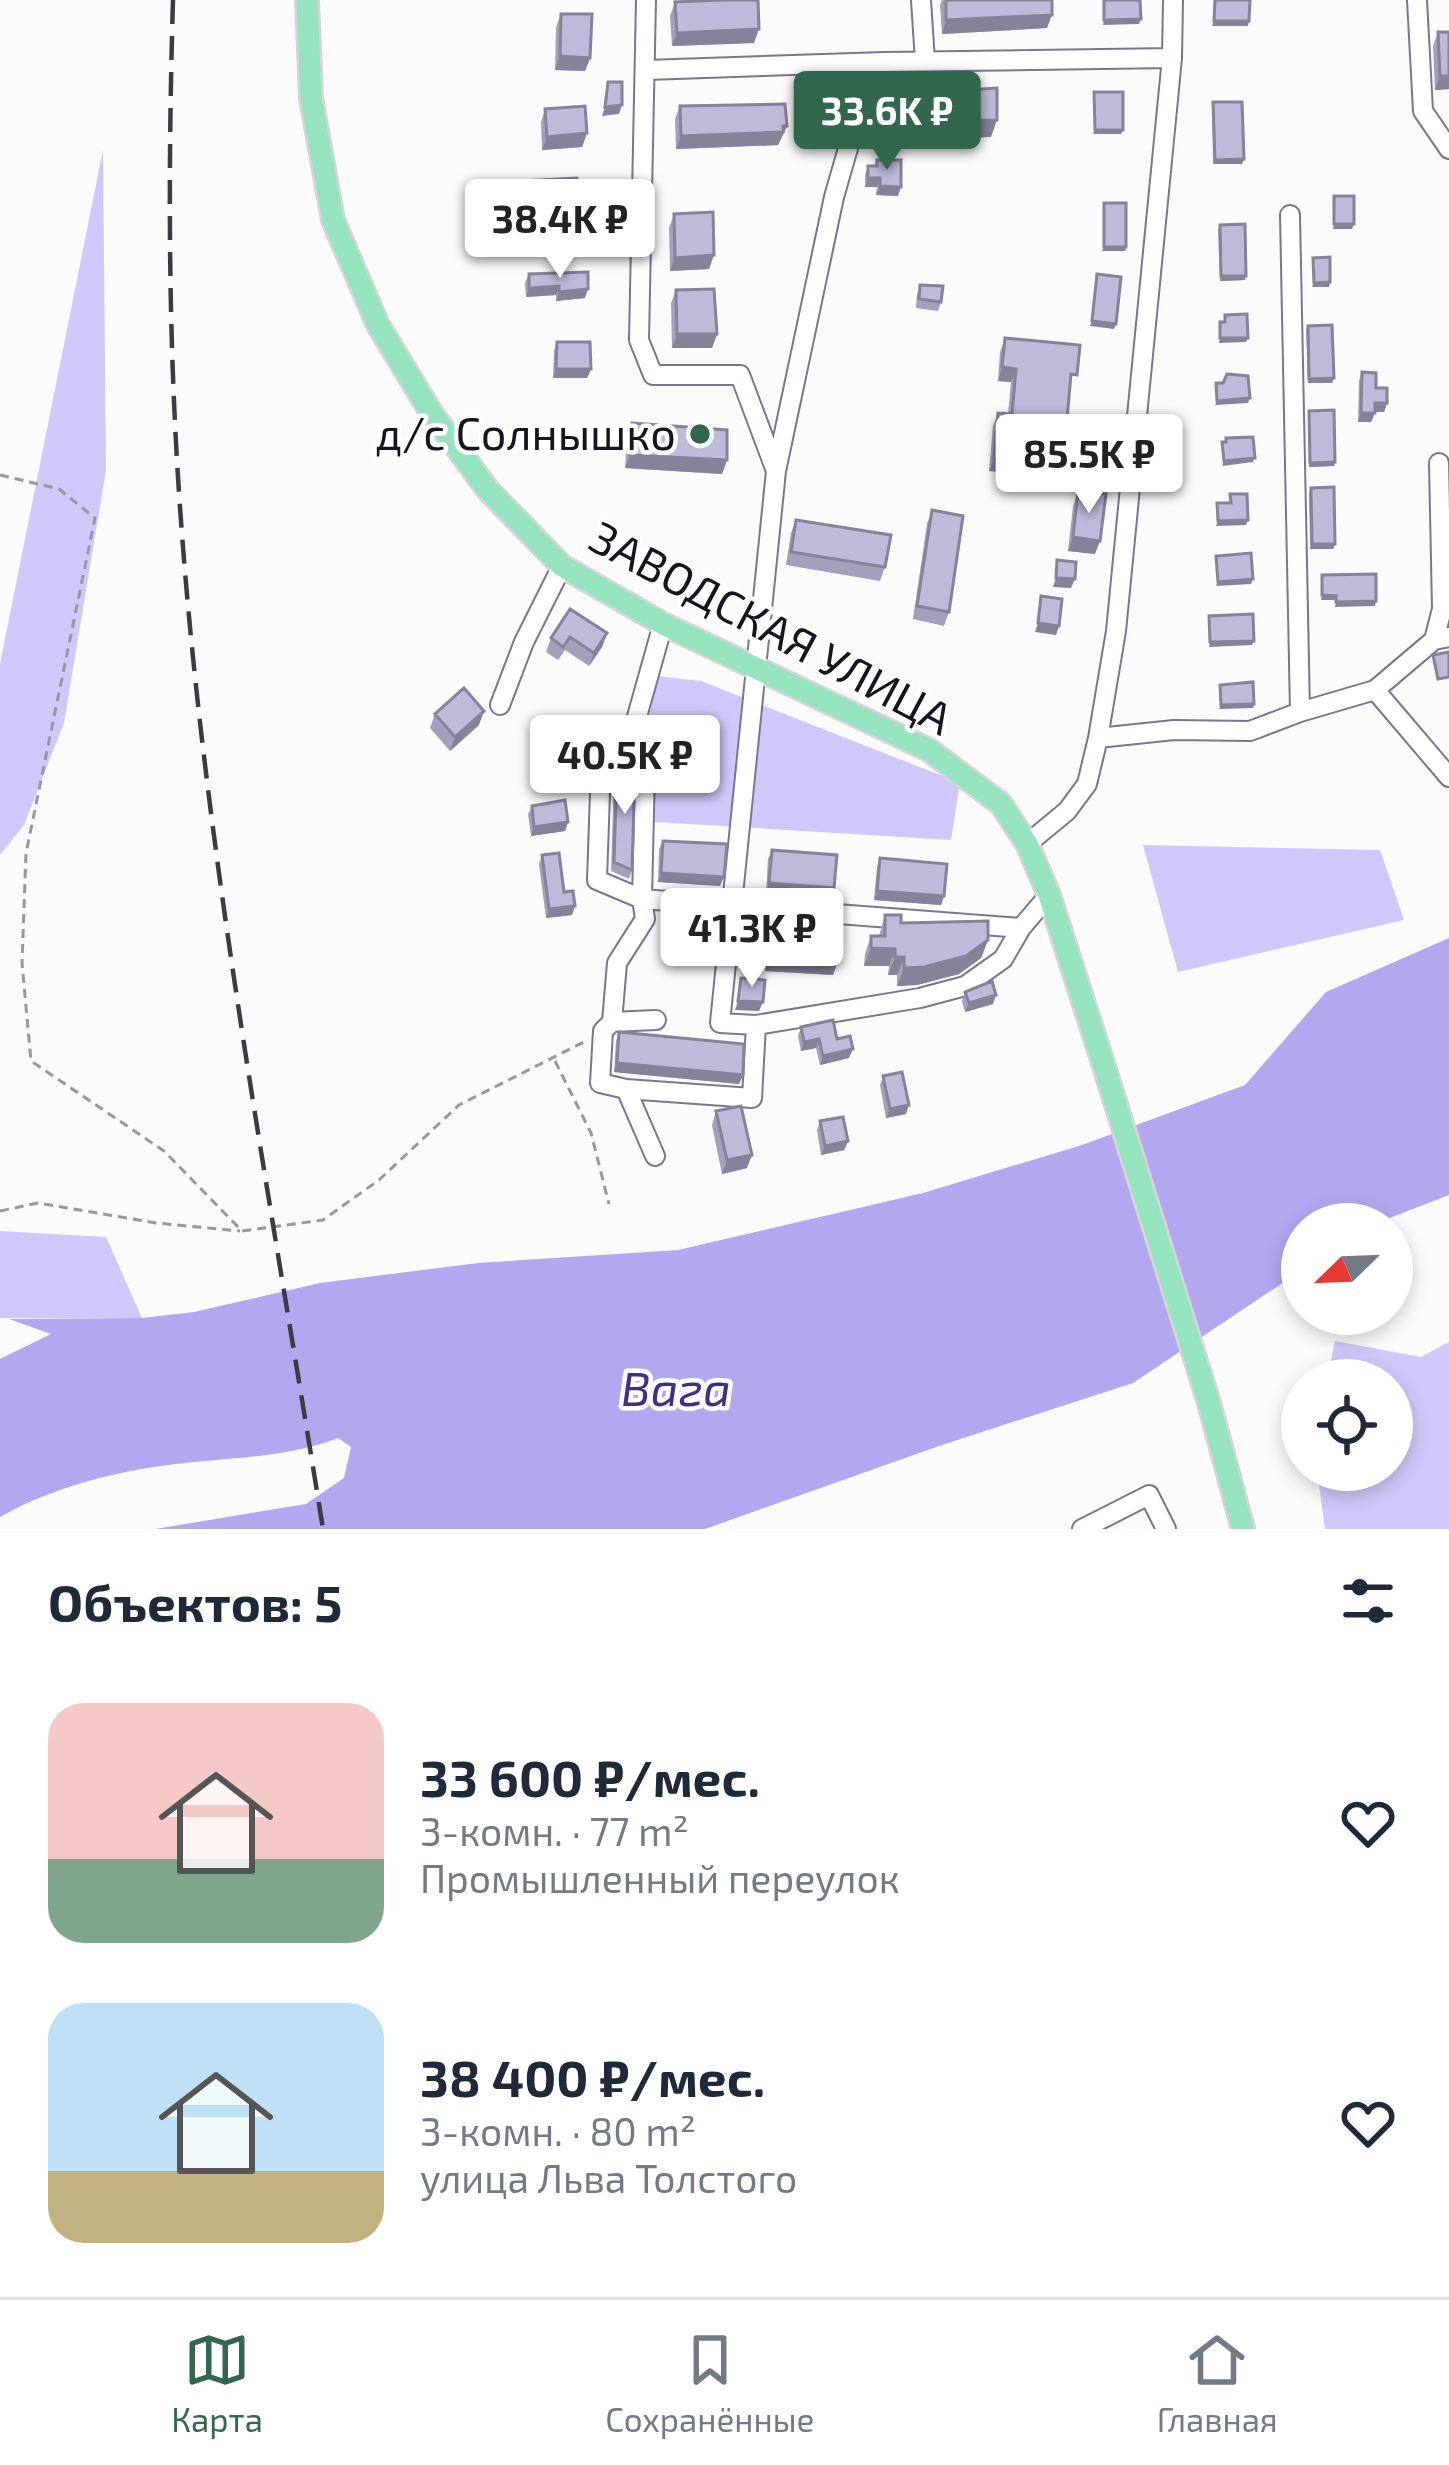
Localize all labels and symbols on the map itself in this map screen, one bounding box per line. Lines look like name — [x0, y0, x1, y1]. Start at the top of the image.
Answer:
pin: 33.6K ₽ — [776, 71, 998, 173]
pin: 38.4K ₽ — [449, 179, 671, 281]
place label: д/с Солнышко — [376, 405, 676, 459]
pin: 85.5K ₽ — [978, 414, 1200, 516]
marker: д/с Солнышко — [687, 421, 713, 447]
street label: ЗАВОДСКАЯ УЛИЦА — [582, 508, 962, 744]
pin: 40.5K ₽ — [514, 715, 736, 817]
pin: 41.3K ₽ — [641, 888, 863, 990]
north arrow — [1281, 1203, 1413, 1335]
water label: Вага — [621, 1358, 731, 1416]

